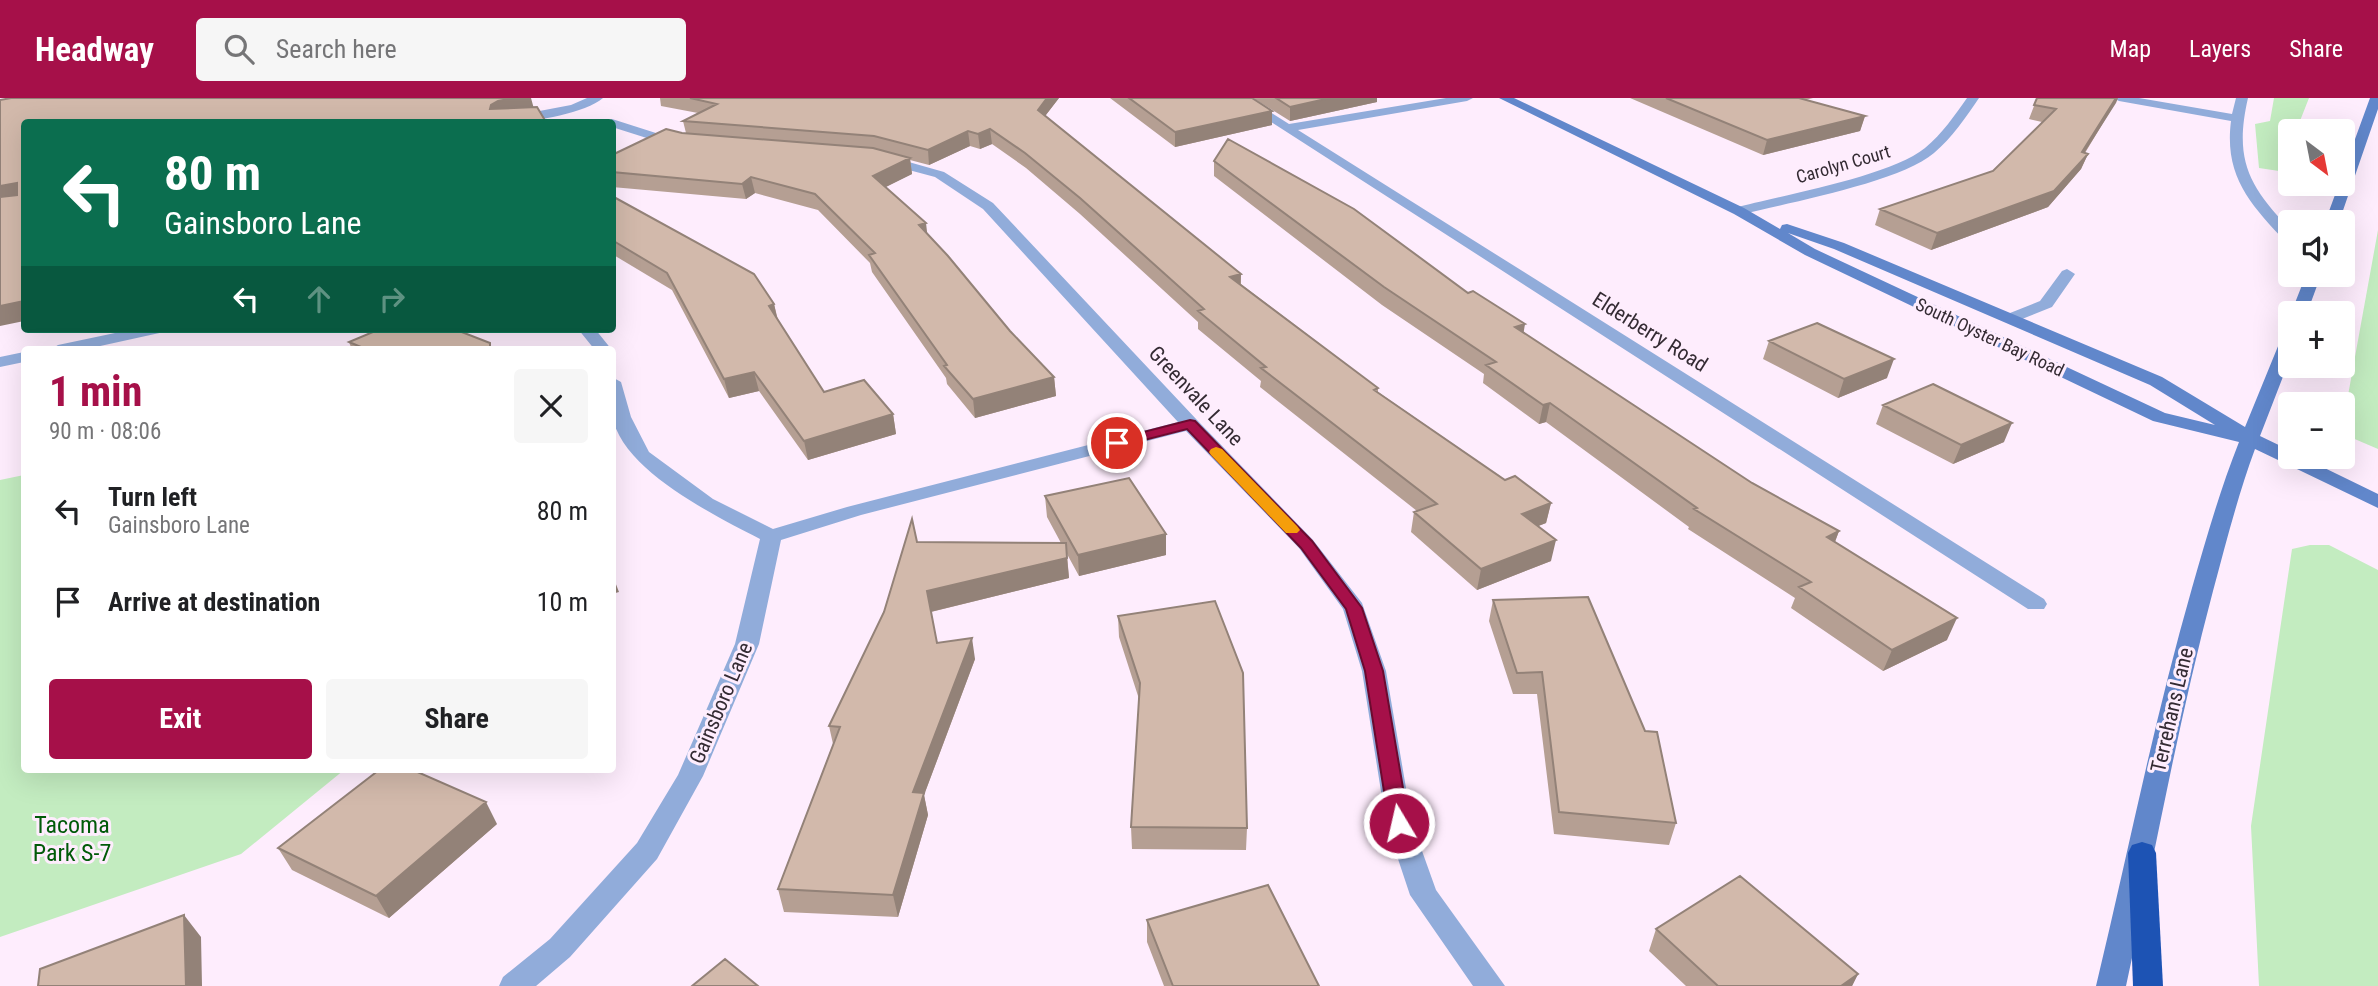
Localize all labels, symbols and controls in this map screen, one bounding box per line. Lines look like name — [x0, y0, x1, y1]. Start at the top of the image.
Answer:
search box — [196, 18, 686, 81]
text: Headway — [35, 30, 154, 69]
icon: search — [220, 30, 258, 68]
text: Search here — [276, 34, 397, 64]
text: Map — [2110, 35, 2151, 63]
text: Layers — [2189, 35, 2251, 63]
text: Share — [2289, 35, 2343, 63]
north arrow — [2278, 119, 2356, 196]
map controls — [2278, 119, 2355, 469]
street label: Carolyn Court — [1794, 141, 1892, 187]
text: 80 m — [164, 145, 261, 202]
icon: left — [49, 147, 140, 238]
text: Gainsboro Lane — [164, 204, 361, 242]
button: sound — [2278, 210, 2355, 287]
icon: left — [227, 280, 265, 318]
icon: ahead — [300, 280, 338, 318]
icon: right — [373, 280, 411, 318]
street label: Elderberry Road — [1588, 287, 1712, 377]
street label: South Oyster Bay Road — [1913, 293, 2067, 381]
button: + — [2278, 301, 2355, 378]
street label: Greenvale Lane — [1144, 341, 1248, 451]
text: 1 min — [49, 367, 142, 416]
button: close — [514, 369, 588, 443]
button: − — [2278, 392, 2355, 469]
pin — [1087, 413, 1147, 473]
text: 90 m · 08:06 — [49, 418, 161, 445]
icon: arrive — [1098, 424, 1136, 462]
text: Turn left — [108, 482, 197, 512]
icon: left — [49, 492, 87, 530]
text: 80 m — [537, 496, 588, 526]
text: Gainsboro Lane — [108, 512, 250, 539]
icon: arrive — [49, 583, 87, 621]
text: Arrive at destination — [108, 587, 320, 617]
text: 10 m — [537, 587, 588, 617]
street label: Gainsboro Lane — [685, 639, 757, 767]
street label: Terrehans Lane — [2146, 645, 2198, 775]
button: Exit — [49, 679, 312, 759]
button: Share — [326, 679, 588, 759]
position arrow — [1362, 786, 1436, 860]
park label: Tacoma Park S-7 — [33, 811, 111, 867]

